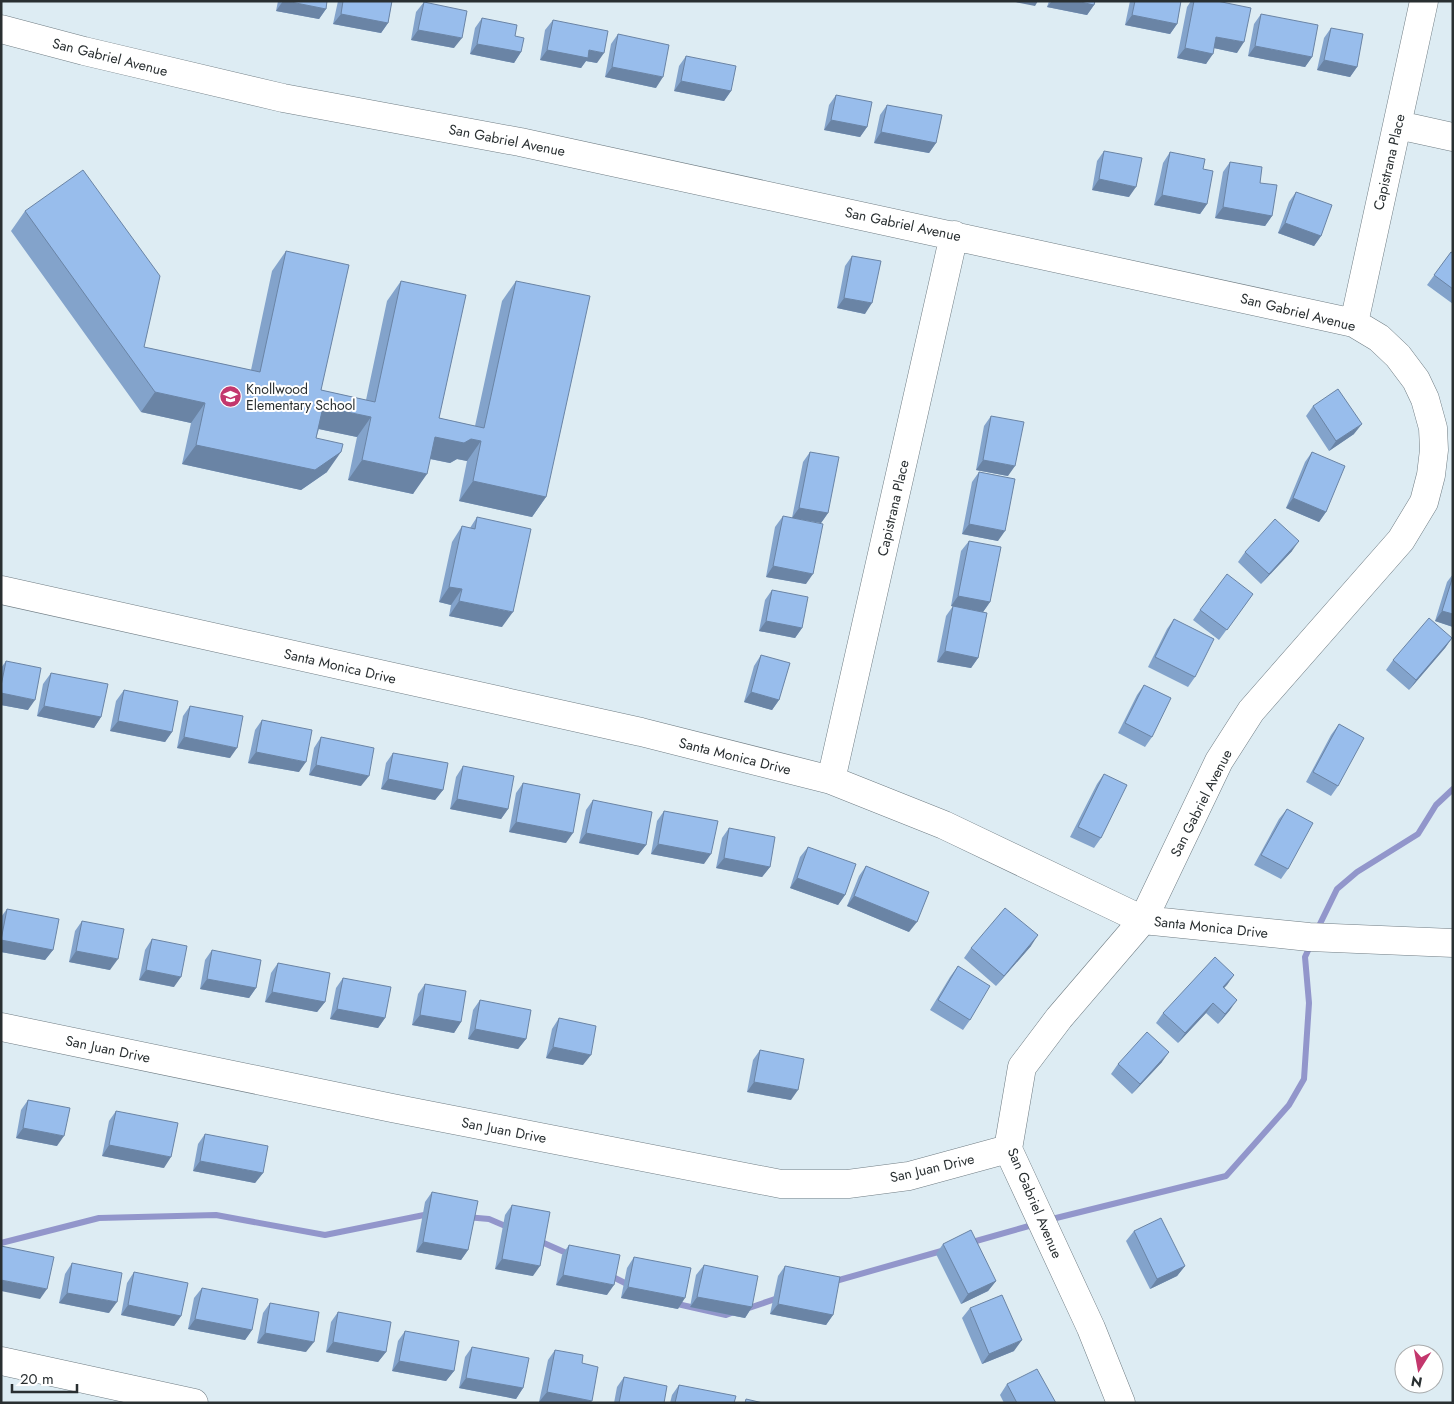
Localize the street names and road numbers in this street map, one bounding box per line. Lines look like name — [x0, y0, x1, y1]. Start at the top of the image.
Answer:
street label: San Gabriel Avenue — [50, 33, 170, 81]
street label: Capistrana Place — [1368, 112, 1410, 212]
street label: San Gabriel Avenue — [447, 119, 567, 161]
street label: San Gabriel Avenue — [843, 202, 963, 246]
street label: San Gabriel Avenue — [1238, 288, 1358, 336]
street label: Capistrana Place — [872, 458, 914, 558]
street label: Santa Monica Drive — [282, 643, 398, 689]
street label: Santa Monica Drive — [677, 732, 793, 780]
street label: San Gabriel Avenue — [1165, 746, 1237, 860]
street label: Santa Monica Drive — [1153, 911, 1269, 943]
street label: San Juan Drive — [64, 1030, 152, 1068]
street label: San Juan Drive — [460, 1112, 548, 1148]
street label: San Gabriel Avenue — [1003, 1145, 1067, 1261]
street label: San Juan Drive — [888, 1149, 976, 1187]

